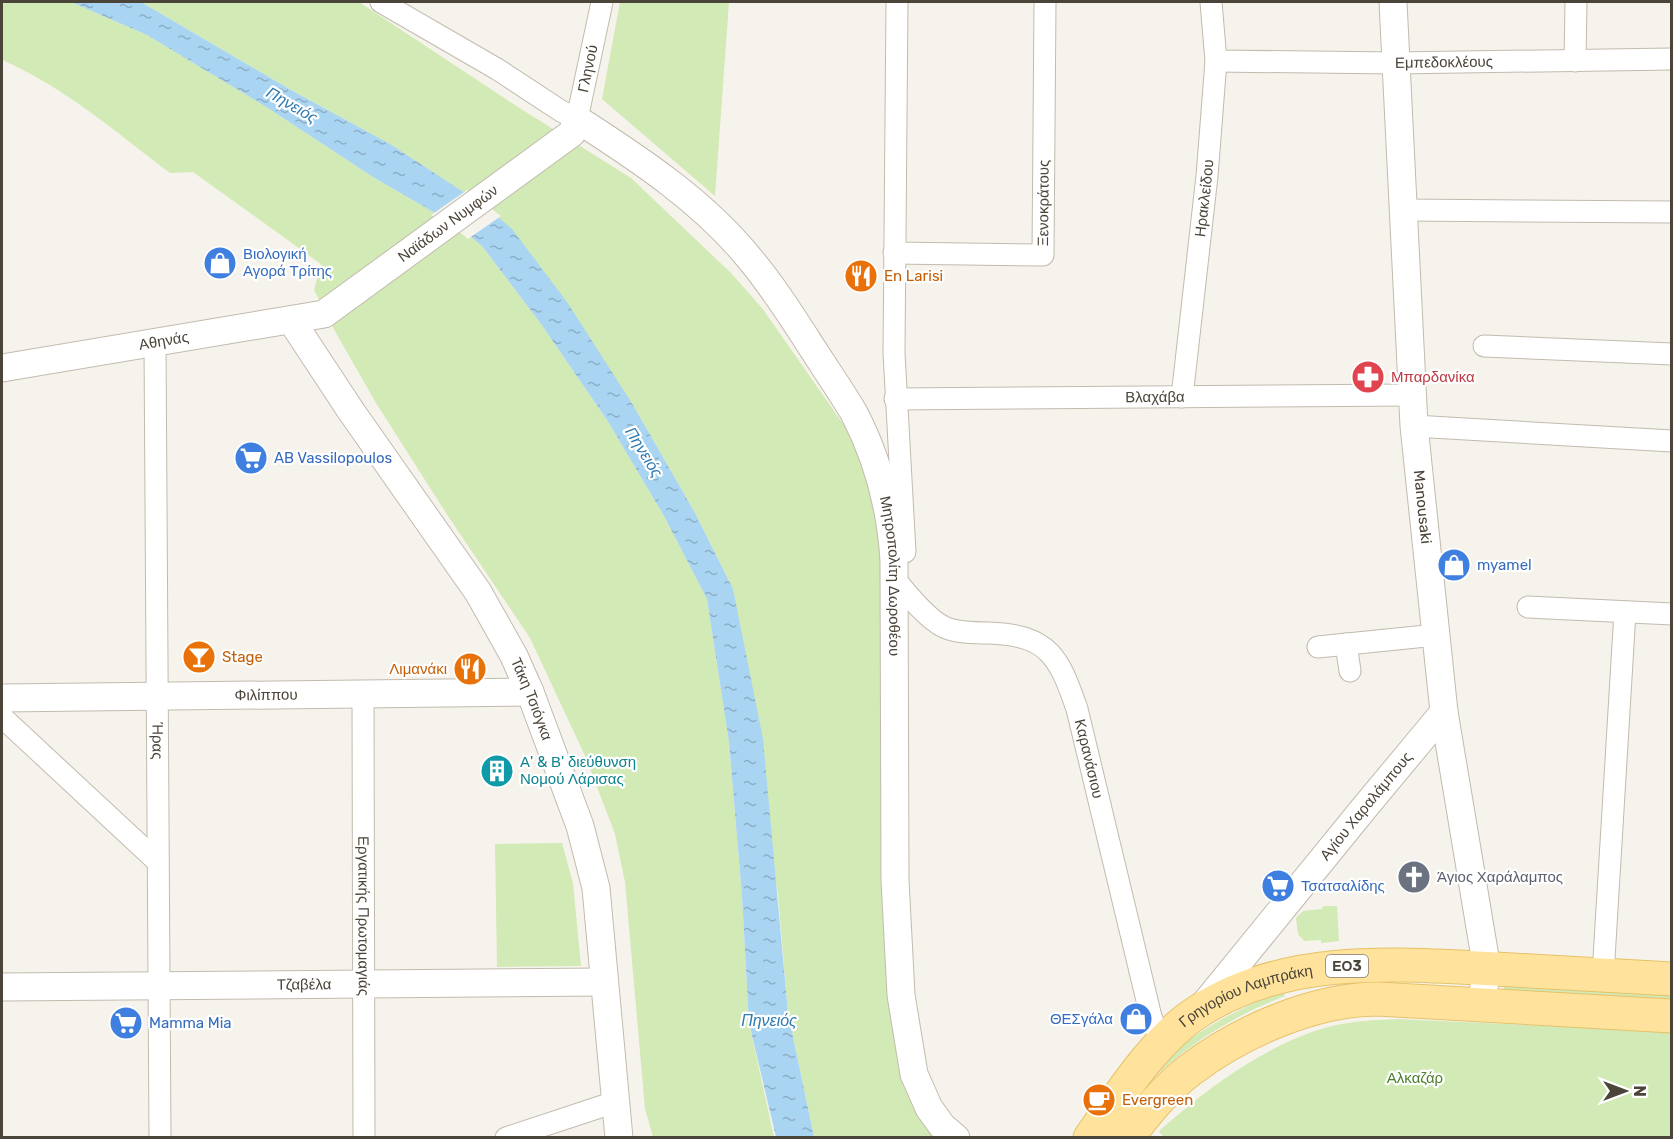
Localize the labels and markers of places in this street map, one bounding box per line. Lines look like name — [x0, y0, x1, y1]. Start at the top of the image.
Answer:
shop icon: Βιολογική Αγορά Τρίτης — [202, 245, 238, 281]
place label: Βιολογική Αγορά Τρίτης — [243, 245, 332, 280]
restaurant icon: En Larisi — [843, 258, 879, 294]
place label: En Larisi — [884, 267, 943, 285]
pharmacy icon: Μπαρδανίκα — [1350, 359, 1386, 395]
place label: Μπαρδανίκα — [1391, 368, 1475, 386]
supermarket icon: AB Vassilopoulos — [233, 440, 269, 476]
place label: AB Vassilopoulos — [274, 449, 393, 467]
shop icon: myamel — [1436, 547, 1472, 583]
place label: myamel — [1477, 556, 1532, 574]
bar icon: Stage — [181, 639, 217, 675]
place label: Stage — [222, 648, 263, 666]
restaurant icon: Λιμανάκι — [452, 651, 488, 687]
place label: Λιμανάκι — [389, 660, 447, 678]
building icon: Α' & Β' διεύθυνση Νομού Λάρισας — [479, 753, 515, 789]
place label: Α' & Β' διεύθυνση Νομού Λάρισας — [520, 753, 636, 788]
church icon: Άγιος Χαράλαμπος — [1396, 859, 1432, 895]
supermarket icon: Τσατσαλίδης — [1260, 868, 1296, 904]
place label: Άγιος Χαράλαμπος — [1437, 868, 1563, 886]
place label: Τσατσαλίδης — [1301, 877, 1385, 895]
shop icon: ΘΕΣγάλα — [1118, 1001, 1154, 1037]
supermarket icon: Mamma Mia — [108, 1005, 144, 1041]
place label: ΘΕΣγάλα — [1050, 1010, 1113, 1028]
place label: Mamma Mia — [149, 1014, 232, 1032]
cafe icon: Evergreen — [1081, 1082, 1117, 1118]
place label: Evergreen — [1122, 1091, 1193, 1109]

